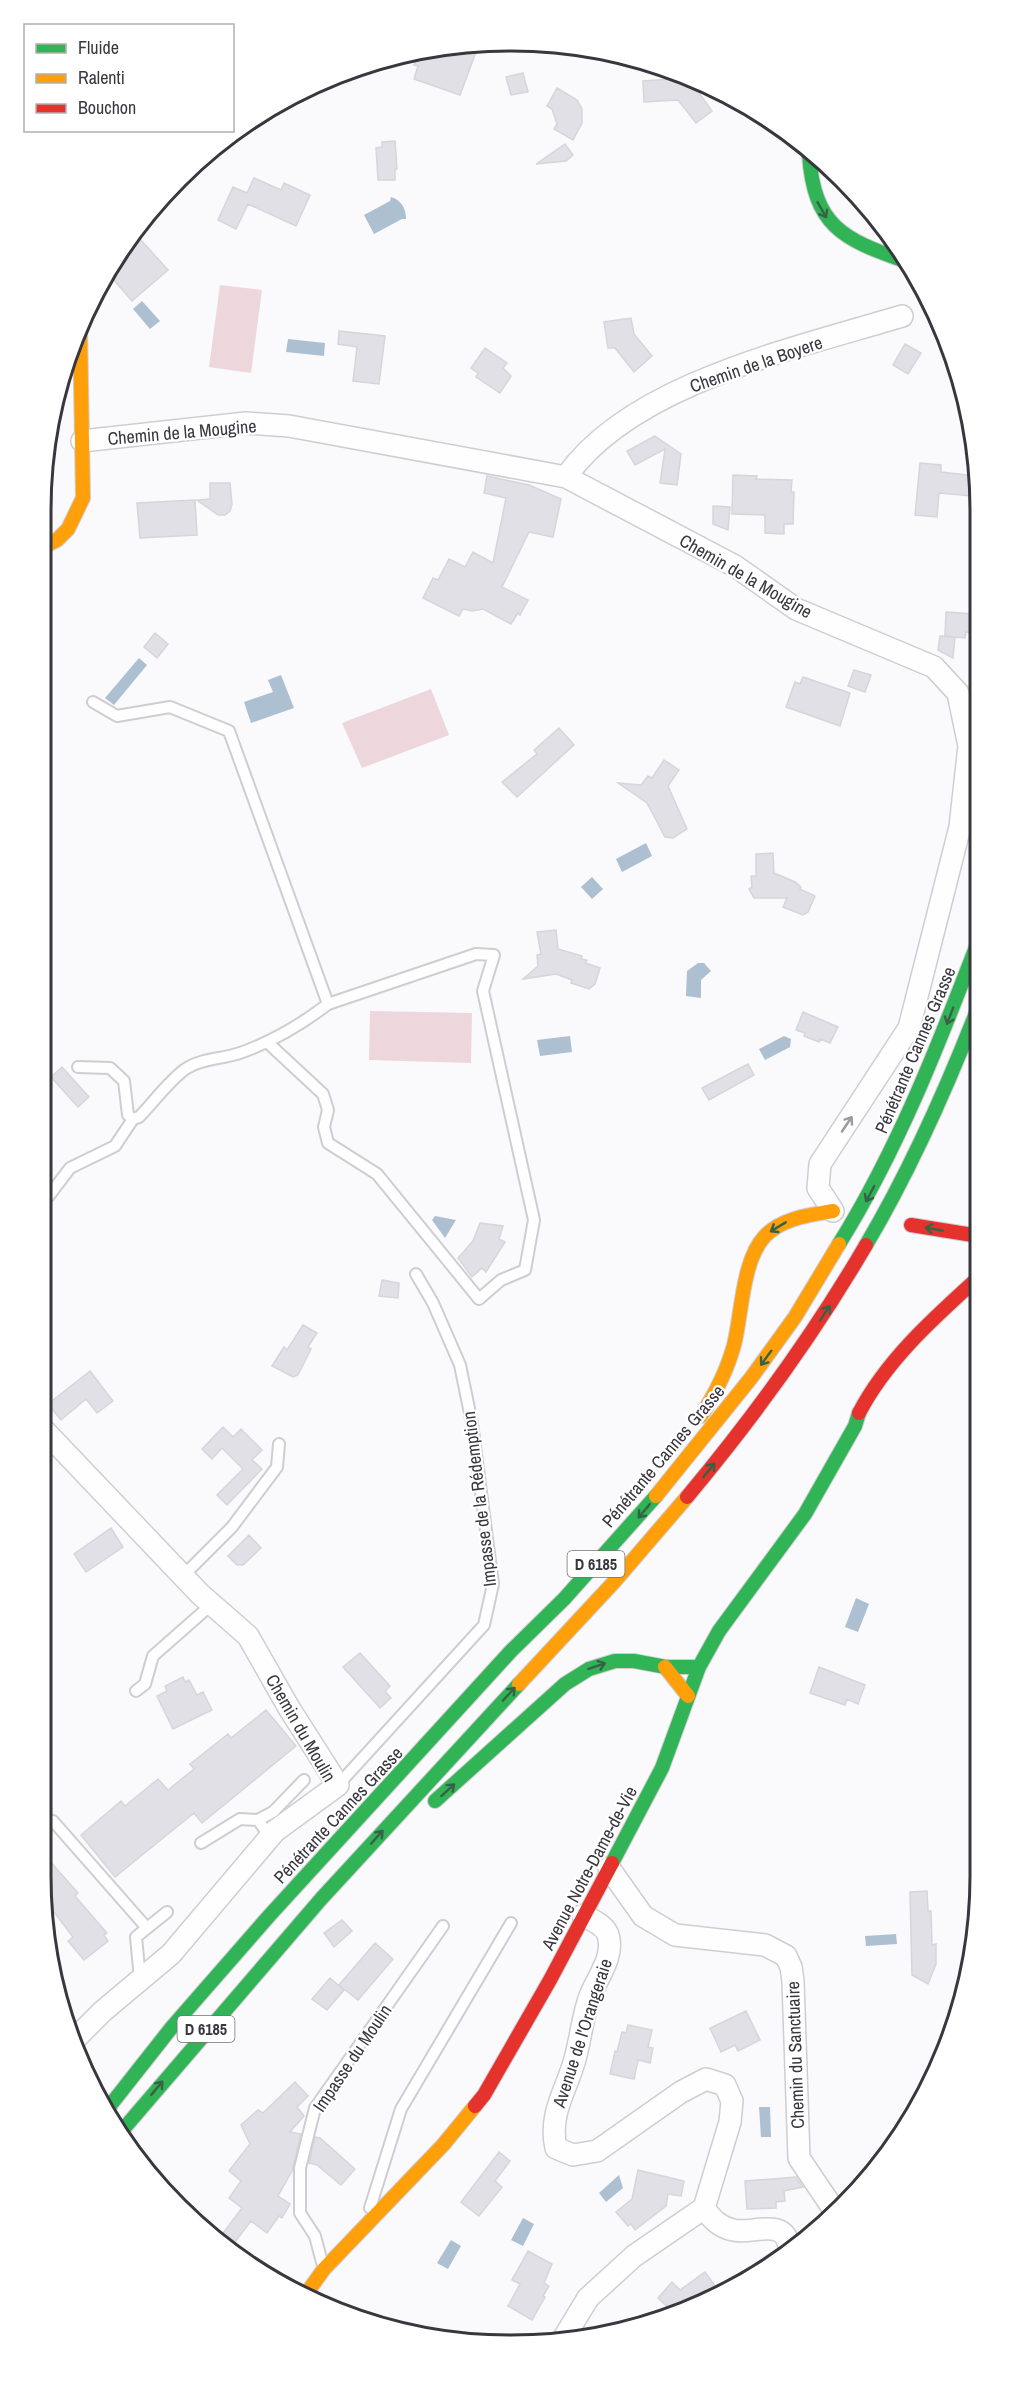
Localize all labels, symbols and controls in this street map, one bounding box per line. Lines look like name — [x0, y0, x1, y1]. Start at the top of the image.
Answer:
legend — [24, 24, 234, 132]
text: Fluide — [78, 35, 119, 60]
text: Ralenti — [78, 65, 125, 90]
text: Bouchon — [78, 95, 136, 120]
one-way arrow — [816, 201, 828, 218]
street label: Chemin de la Boyere — [686, 330, 826, 398]
street label: Chemin de la Mougine — [107, 413, 257, 451]
street label: Chemin de la Mougine — [675, 528, 817, 624]
street label: Pénétrante Cannes Grasse — [869, 963, 961, 1137]
one-way arrow — [944, 1006, 955, 1025]
one-way arrow — [841, 1116, 853, 1133]
one-way arrow — [864, 1185, 876, 1202]
one-way arrow — [770, 1221, 787, 1233]
one-way arrow — [924, 1223, 944, 1234]
one-way arrow — [819, 1306, 831, 1322]
one-way arrow — [759, 1350, 772, 1366]
street label: Pénétrante Cannes Grasse — [596, 1379, 730, 1533]
street label: Impasse de la Rédemption — [456, 1410, 502, 1588]
one-way arrow — [703, 1462, 716, 1478]
one-way arrow — [637, 1503, 651, 1518]
road number: D 6185 — [568, 1551, 624, 1577]
one-way arrow — [588, 1659, 606, 1670]
street label: Chemin du Moulin — [260, 1670, 342, 1786]
one-way arrow — [502, 1686, 516, 1701]
street label: Pénétrante Cannes Grasse — [268, 1741, 408, 1889]
street label: Avenue Notre-Dame-de-Vie — [535, 1782, 643, 1955]
one-way arrow — [440, 1783, 455, 1797]
one-way arrow — [370, 1829, 384, 1844]
street label: Avenue de l'Orangeraie — [546, 1955, 618, 2112]
street label: Chemin du Sanctuaire — [780, 1981, 810, 2129]
street label: Impasse du Moulin — [307, 1999, 397, 2117]
road number: D 6185 — [178, 2016, 234, 2042]
one-way arrow — [150, 2081, 164, 2096]

